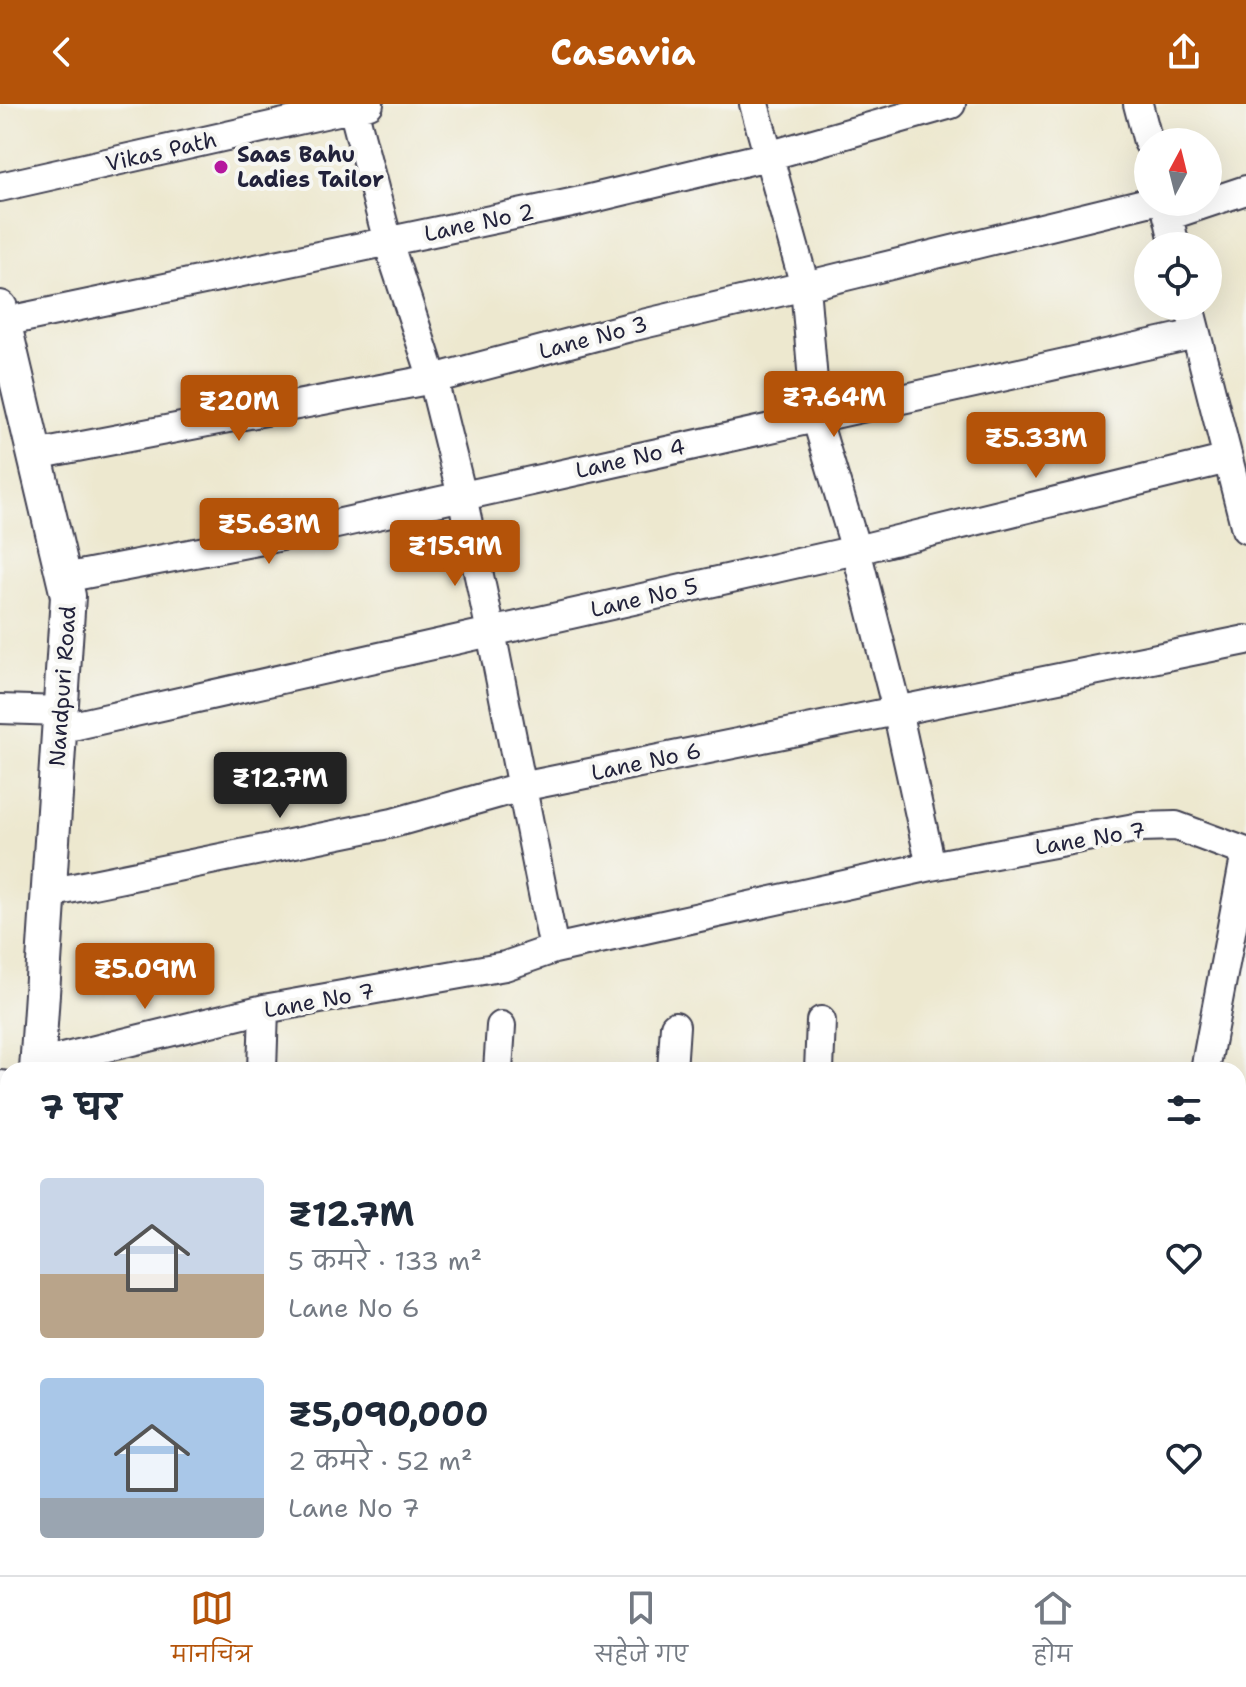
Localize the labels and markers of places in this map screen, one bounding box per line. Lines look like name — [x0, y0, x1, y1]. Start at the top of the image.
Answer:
place label: Saas Bahu Ladies Tailor — [237, 140, 384, 194]
marker: Saas Bahu Ladies Tailor — [212, 158, 230, 176]
pin: ₹7.64M — [769, 371, 899, 439]
pin: ₹20M — [192, 375, 286, 443]
pin: ₹5.33M — [971, 412, 1101, 480]
pin: ₹5.63M — [204, 498, 334, 566]
pin: ₹15.9M — [390, 520, 520, 588]
pin: ₹12.7M — [215, 752, 345, 820]
pin: ₹5.09M — [80, 943, 210, 1011]

